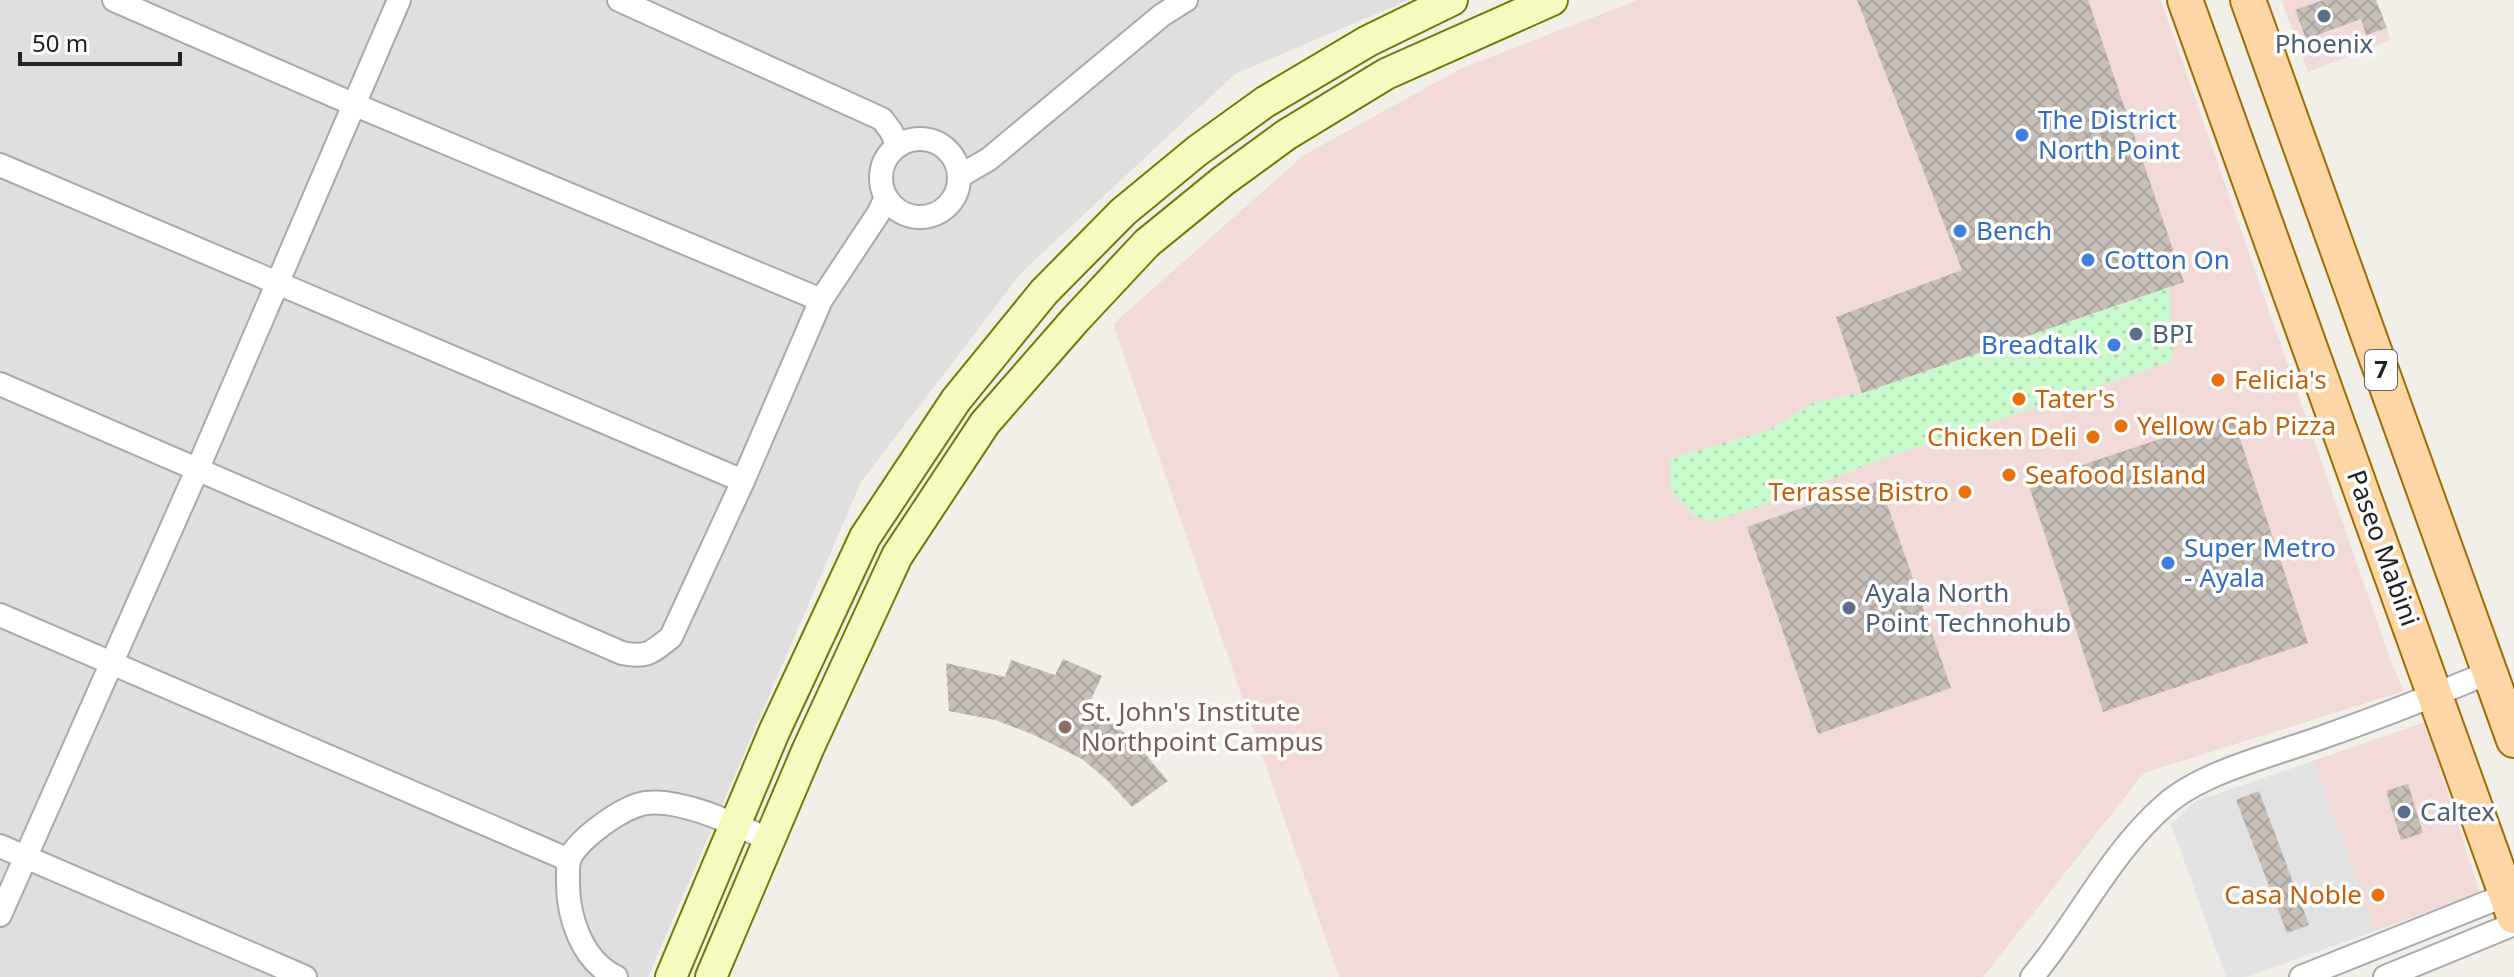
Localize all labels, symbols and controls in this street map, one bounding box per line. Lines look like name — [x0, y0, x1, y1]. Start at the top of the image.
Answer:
marker: Phoenix — [2315, 7, 2333, 25]
scale bar — [20, 16, 180, 66]
place label: Phoenix — [2275, 25, 2374, 61]
text: 50 m — [32, 26, 88, 59]
place label: The District North Point — [2038, 101, 2180, 167]
marker: The District North Point — [2013, 126, 2031, 144]
place label: Bench — [1976, 212, 2052, 248]
marker: Bench — [1951, 222, 1969, 240]
place label: Cotton On — [2104, 241, 2230, 277]
marker: Cotton On — [2079, 251, 2097, 269]
place label: BPI — [2152, 315, 2193, 351]
marker: BPI — [2127, 325, 2145, 343]
place label: Breadtalk — [1981, 326, 2098, 362]
marker: Breadtalk — [2105, 336, 2123, 354]
road number: 7 — [2365, 350, 2397, 390]
place label: Felicia's — [2234, 361, 2327, 397]
marker: Felicia's — [2209, 371, 2227, 389]
place label: Tater's — [2035, 380, 2115, 416]
marker: Tater's — [2010, 390, 2028, 408]
place label: Yellow Cab Pizza — [2137, 407, 2336, 443]
marker: Yellow Cab Pizza — [2112, 417, 2130, 435]
place label: Chicken Deli — [1927, 418, 2077, 454]
marker: Chicken Deli — [2084, 428, 2102, 446]
place label: Seafood Island — [2025, 456, 2206, 492]
street label: Paseo Mabini — [2339, 465, 2429, 631]
marker: Seafood Island — [2000, 466, 2018, 484]
place label: Terrasse Bistro — [1768, 473, 1949, 509]
marker: Terrasse Bistro — [1956, 483, 1974, 501]
place label: Super Metro - Ayala — [2184, 529, 2336, 595]
marker: Super Metro - Ayala — [2159, 554, 2177, 572]
place label: Ayala North Point Technohub — [1865, 574, 2071, 640]
marker: Ayala North Point Technohub — [1840, 599, 1858, 617]
place label: St. John's Institute Northpoint Campus — [1081, 693, 1323, 759]
marker: St. John's Institute Northpoint Campus — [1056, 718, 1074, 736]
place label: Caltex — [2420, 793, 2495, 829]
marker: Caltex — [2395, 803, 2413, 821]
place label: Casa Noble — [2224, 876, 2362, 912]
marker: Casa Noble — [2369, 886, 2387, 904]

